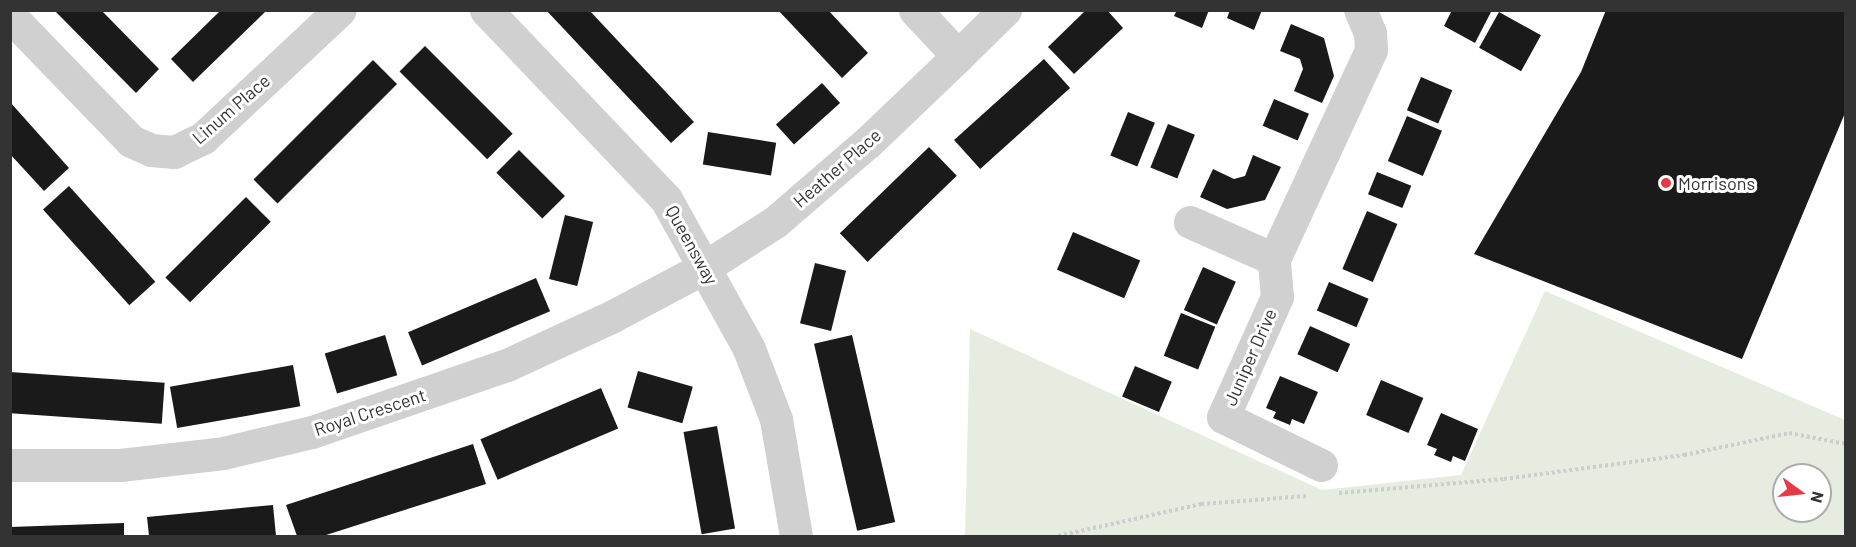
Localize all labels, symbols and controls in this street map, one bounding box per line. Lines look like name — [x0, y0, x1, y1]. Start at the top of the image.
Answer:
street label: Linum Place — [188, 70, 274, 148]
street label: Heather Place — [789, 124, 885, 212]
place label: Morrisons — [1678, 172, 1755, 194]
marker: Morrisons — [1659, 176, 1673, 190]
street label: Queensway — [661, 202, 723, 288]
street label: Juniper Drive — [1219, 305, 1281, 409]
street label: Royal Crescent — [311, 384, 429, 440]
north arrow — [1772, 463, 1832, 523]
text: N — [1807, 490, 1828, 505]

